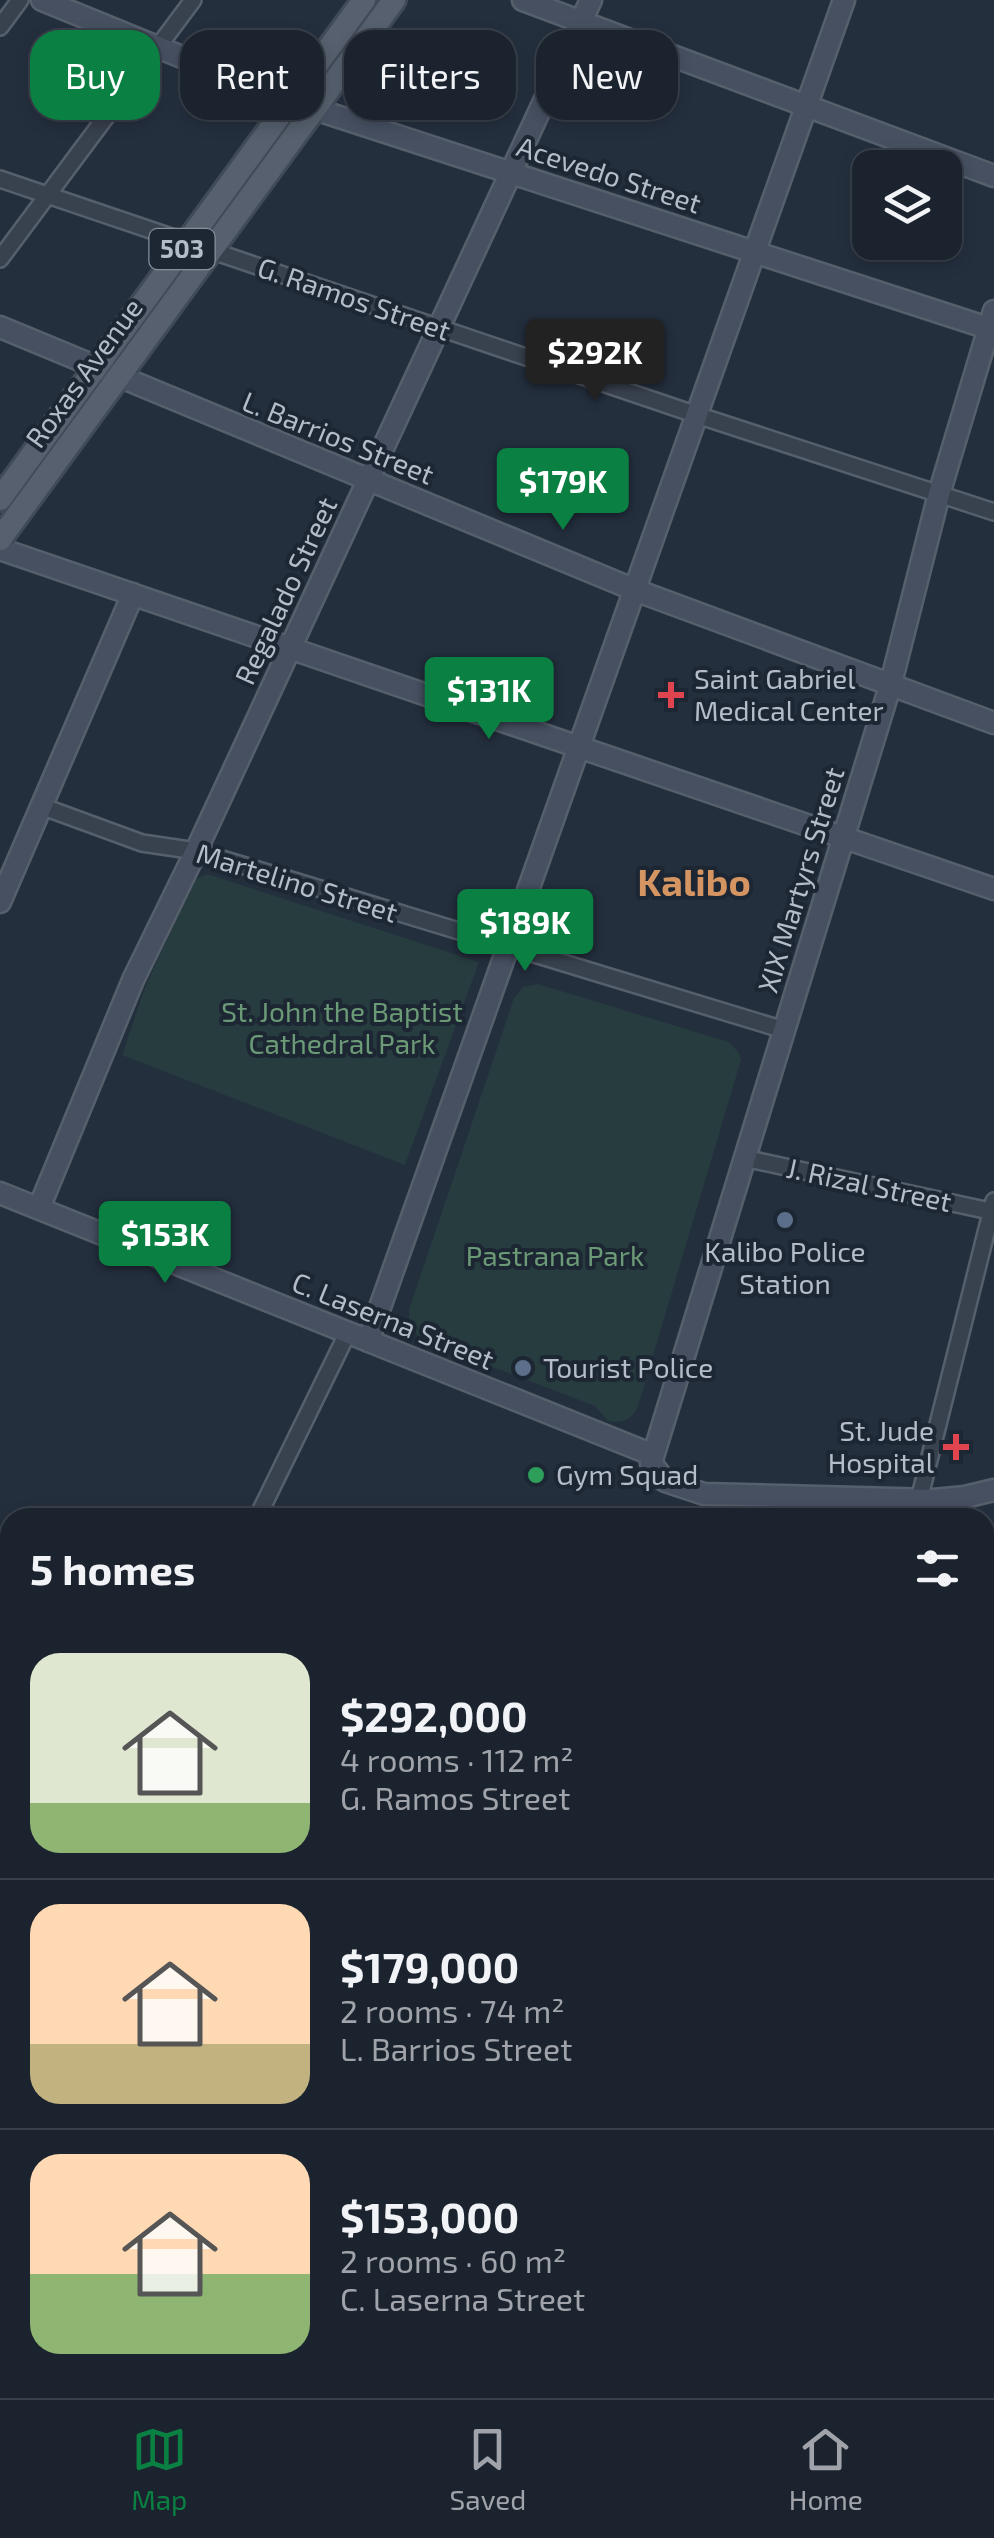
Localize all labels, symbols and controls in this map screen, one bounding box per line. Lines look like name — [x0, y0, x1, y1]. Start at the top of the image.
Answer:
chip: Buy — [30, 30, 160, 120]
chip: Rent — [180, 30, 324, 120]
chip: Filters — [344, 30, 516, 120]
chip: New — [536, 30, 678, 120]
street label: Acevedo Street — [513, 128, 706, 220]
map controls — [852, 150, 962, 260]
button: layers — [852, 150, 962, 260]
road number: 503 — [150, 229, 214, 269]
street label: G. Ramos Street — [253, 249, 455, 347]
street label: Roxas Avenue — [18, 291, 149, 454]
pin: $292K — [525, 319, 665, 404]
text: $292K — [548, 332, 642, 370]
street label: L. Barrios Street — [238, 383, 439, 491]
pin: $179K — [493, 448, 633, 533]
text: $179K — [519, 461, 607, 499]
street label: Regalado Street — [227, 492, 343, 690]
pin: $131K — [419, 657, 559, 742]
place label: Saint Gabriel Medical Center — [694, 661, 884, 727]
text: $131K — [447, 670, 531, 708]
marker: Saint Gabriel Medical Center — [658, 682, 684, 708]
street label: XIX Martyrs Street — [750, 763, 850, 996]
street label: Martelino Street — [193, 835, 402, 929]
district label: Kalibo — [637, 858, 751, 904]
pin: $189K — [455, 889, 595, 974]
text: $189K — [479, 902, 571, 940]
park label: St. John the Baptist Cathedral Park — [221, 994, 463, 1060]
street label: J. Rizal Street — [784, 1150, 955, 1218]
pin: $153K — [95, 1201, 235, 1286]
marker: Kalibo Police Station — [774, 1209, 796, 1231]
text: $153K — [121, 1214, 209, 1252]
place label: Kalibo Police Station — [704, 1234, 866, 1300]
park label: Pastrana Park — [466, 1238, 644, 1272]
street label: C. Laserna Street — [288, 1264, 499, 1376]
place label: Tourist Police — [543, 1350, 713, 1384]
marker: Tourist Police — [512, 1357, 534, 1379]
place label: St. Jude Hospital — [828, 1413, 935, 1479]
marker: St. Jude Hospital — [943, 1434, 969, 1460]
place label: Gym Squad — [556, 1457, 698, 1491]
marker: Gym Squad — [525, 1464, 547, 1486]
icon: filters — [910, 1541, 965, 1596]
text: 5 homes — [30, 1543, 195, 1593]
text: $292,000 — [340, 1690, 528, 1740]
icon: home — [110, 1693, 230, 1813]
text: 4 rooms · 112 m² — [340, 1740, 574, 1778]
text: G. Ramos Street — [340, 1778, 570, 1816]
text: $179,000 — [340, 1941, 519, 1991]
icon: home — [110, 1944, 230, 2064]
text: 2 rooms · 74 m² — [340, 1991, 564, 2029]
text: L. Barrios Street — [340, 2029, 572, 2067]
text: $153,000 — [340, 2191, 519, 2241]
icon: home — [110, 2194, 230, 2314]
text: 2 rooms · 60 m² — [340, 2241, 566, 2279]
text: C. Laserna Street — [340, 2279, 585, 2317]
tab: Map — [131, 2422, 187, 2516]
tab: Saved — [450, 2422, 526, 2516]
tab: Home — [789, 2422, 863, 2516]

